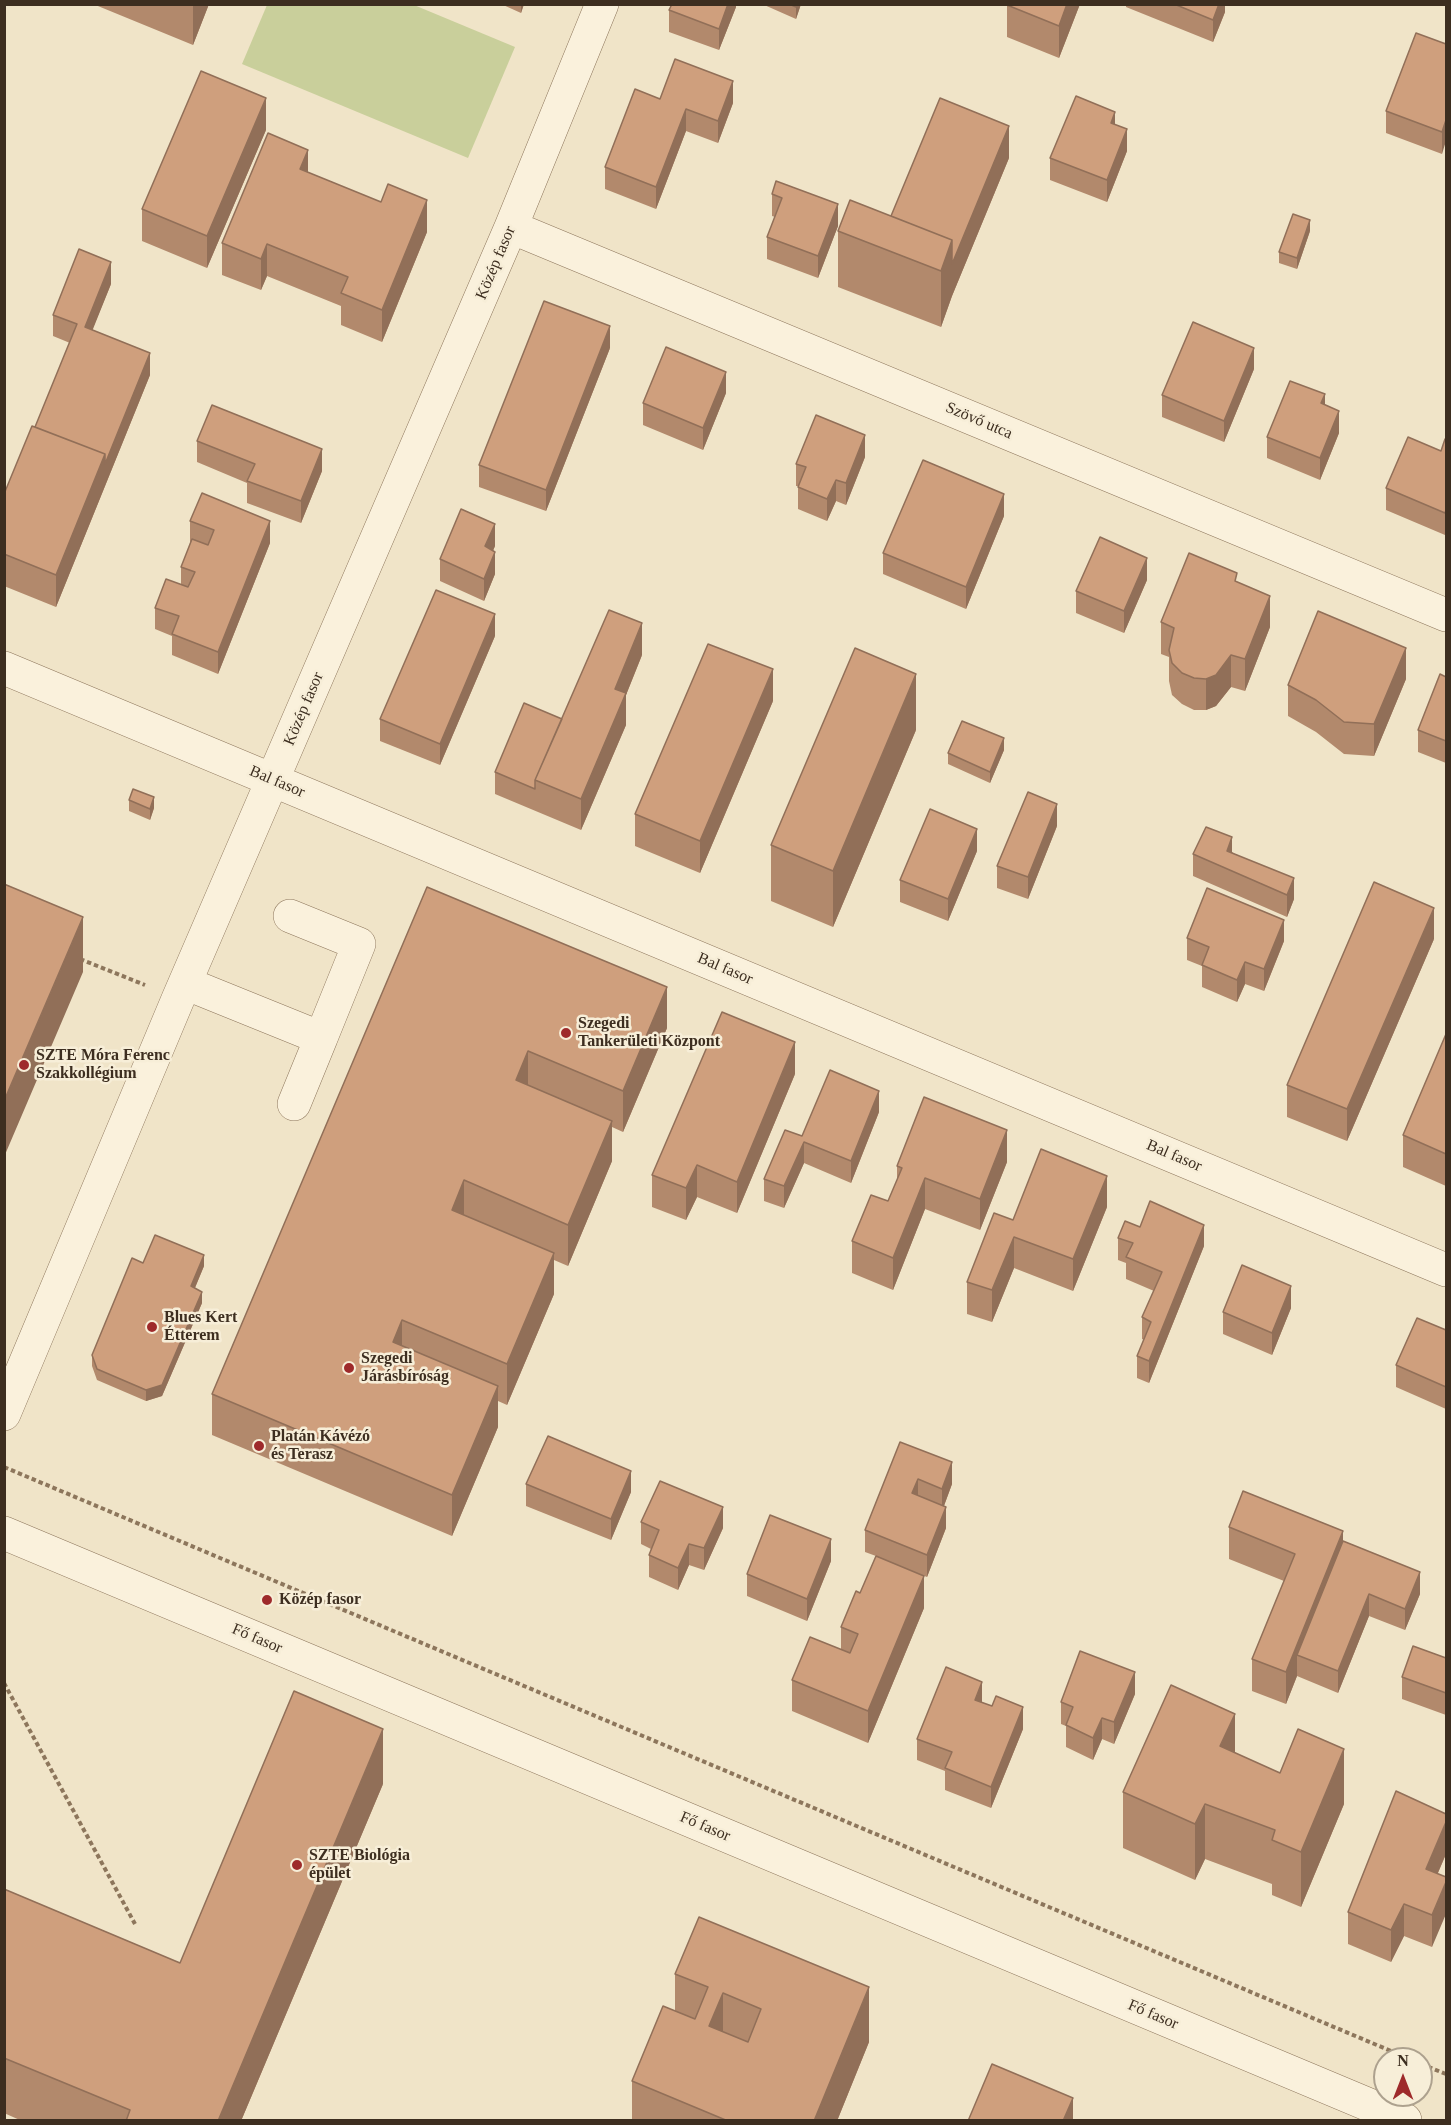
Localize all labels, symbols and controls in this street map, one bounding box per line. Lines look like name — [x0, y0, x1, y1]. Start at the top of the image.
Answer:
street label: Közép fasor — [472, 223, 520, 303]
street label: Szövő utca — [943, 398, 1015, 444]
street label: Közép fasor — [280, 669, 328, 749]
street label: Bal fasor — [246, 762, 308, 802]
street label: Bal fasor — [694, 949, 756, 989]
place label: Szegedi Tankerületi Központ — [578, 1014, 720, 1052]
marker: Szegedi Tankerületi Központ — [559, 1026, 573, 1040]
place label: SZTE Móra Ferenc Szakkollégium — [36, 1046, 170, 1084]
marker: SZTE Móra Ferenc Szakkollégium — [17, 1058, 31, 1072]
street label: Bal fasor — [1143, 1136, 1205, 1176]
place label: Blues Kert Étterem — [164, 1308, 237, 1346]
marker: Blues Kert Étterem — [145, 1320, 159, 1334]
place label: Szegedi Járásbíróság — [361, 1349, 449, 1387]
marker: Szegedi Járásbíróság — [342, 1361, 356, 1375]
place label: Platán Kávézó és Terasz — [271, 1427, 370, 1465]
marker: Platán Kávézó és Terasz — [252, 1439, 266, 1453]
place label: Közép fasor — [279, 1590, 361, 1610]
marker: Közép fasor — [260, 1593, 274, 1607]
street label: Fő fasor — [229, 1620, 285, 1658]
street label: Fő fasor — [677, 1808, 733, 1846]
place label: SZTE Biológia épület — [309, 1846, 410, 1884]
marker: SZTE Biológia épület — [290, 1858, 304, 1872]
street label: Fő fasor — [1125, 1996, 1181, 2034]
north arrow — [1373, 2047, 1433, 2107]
text: N — [1397, 2052, 1409, 2069]

